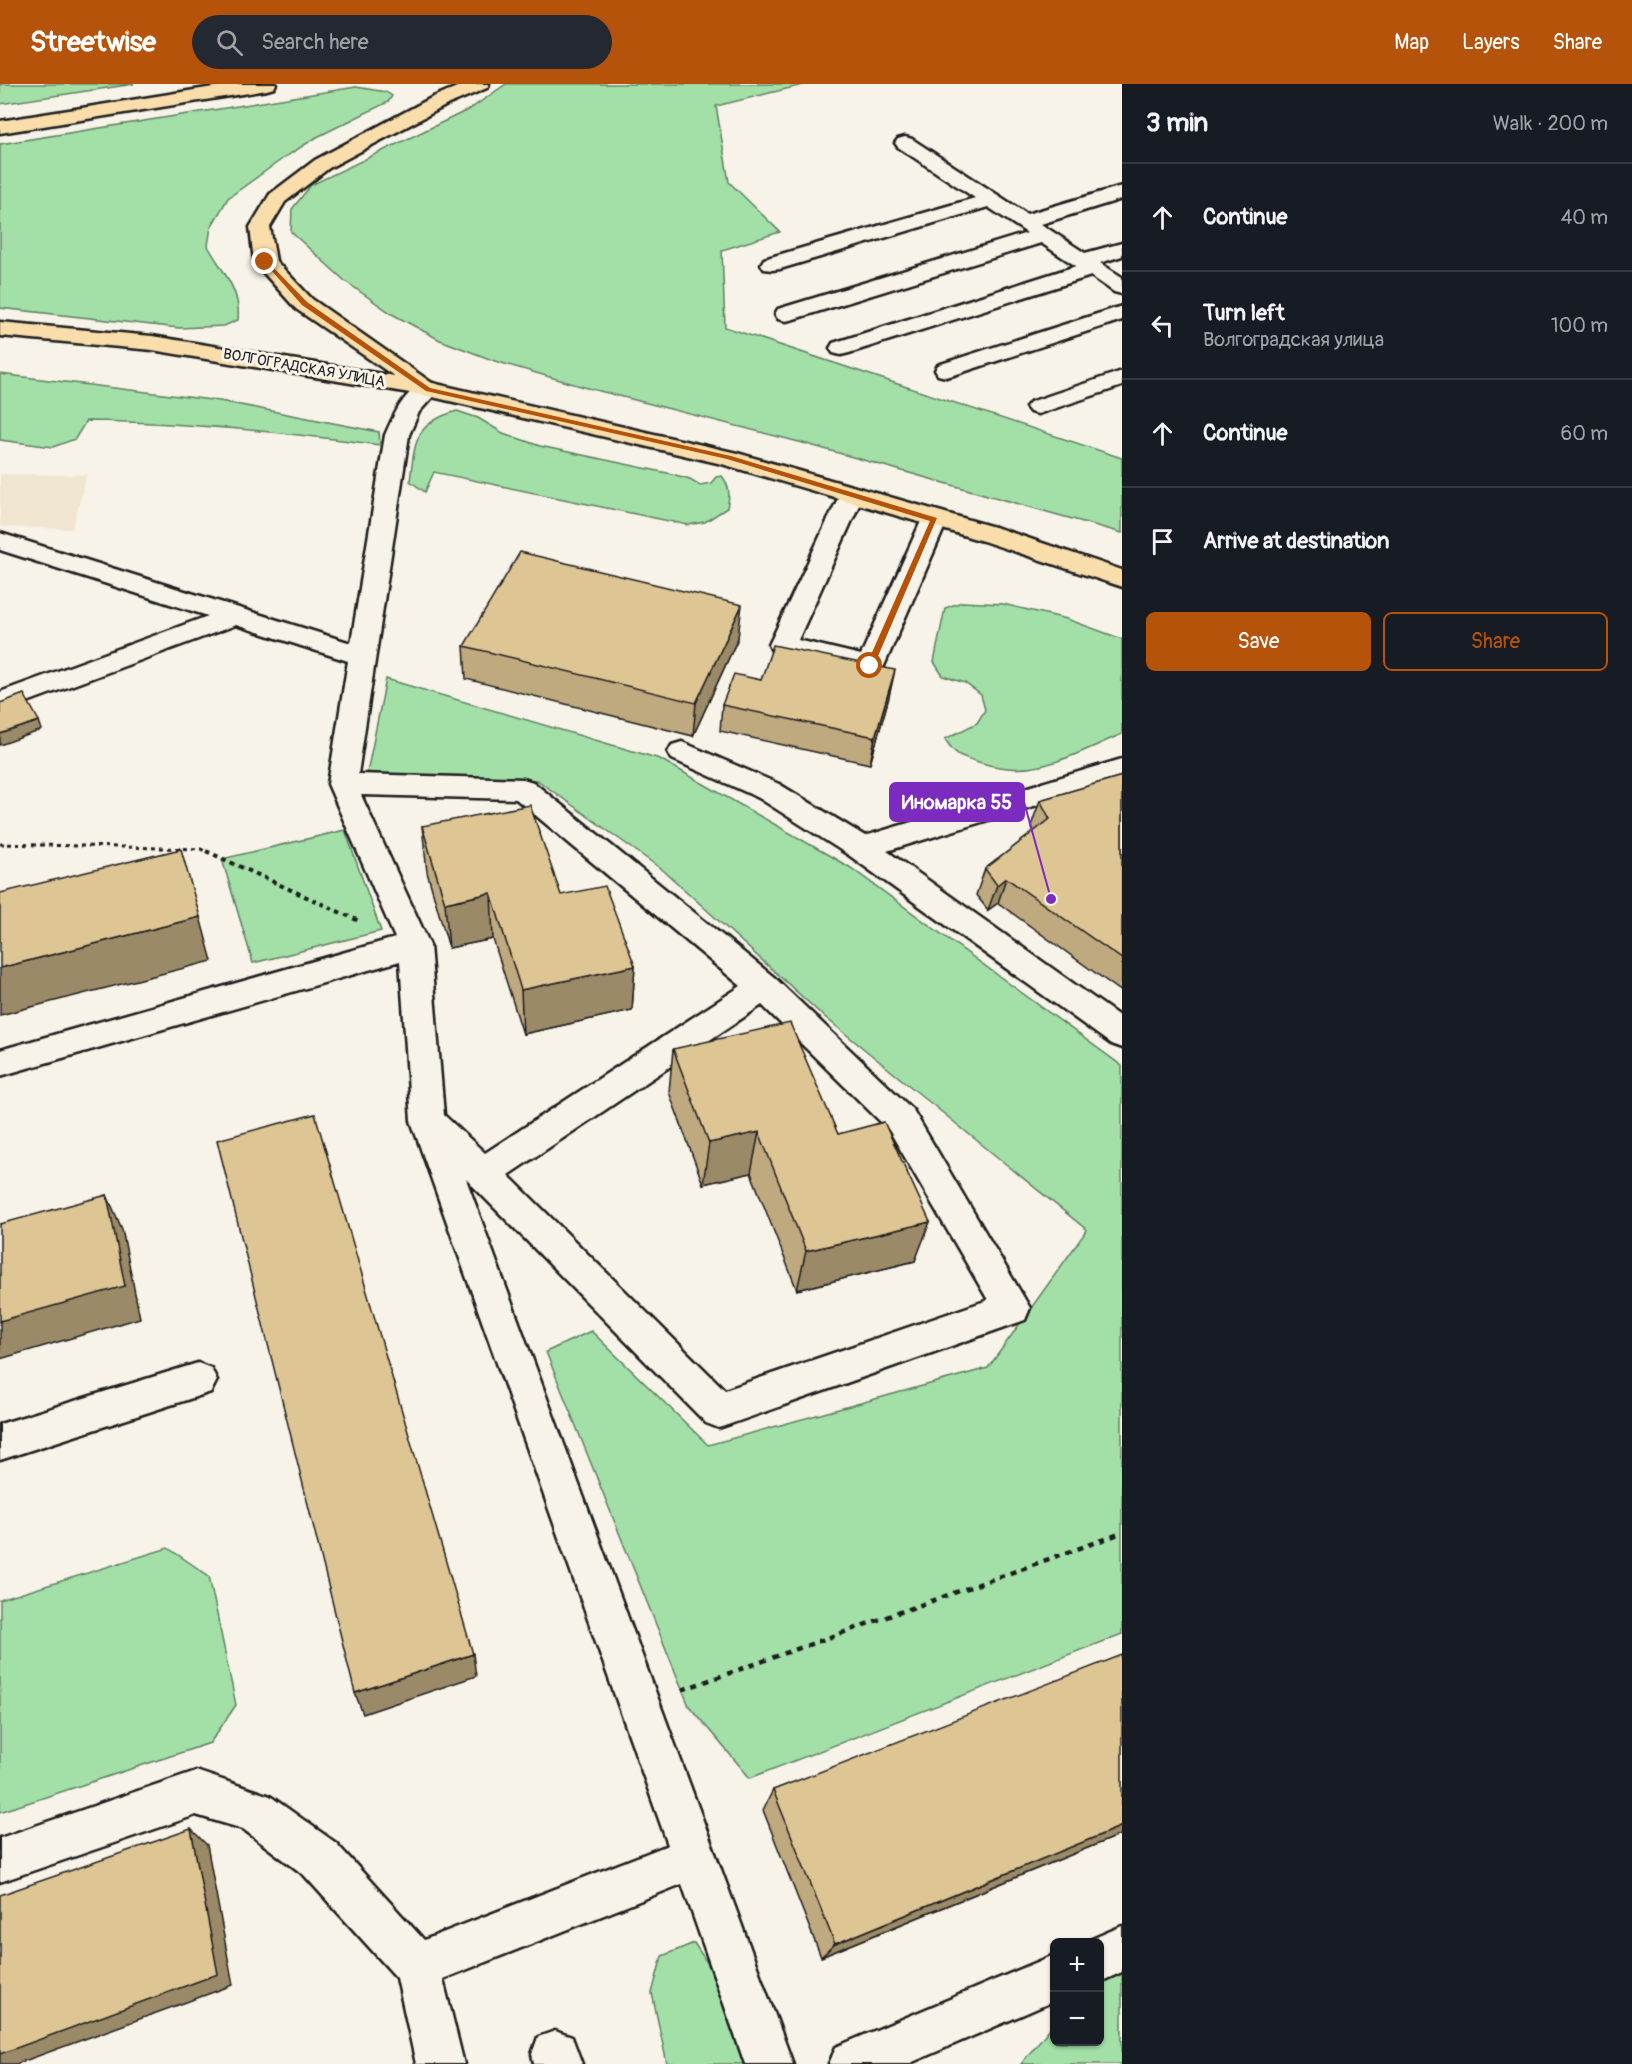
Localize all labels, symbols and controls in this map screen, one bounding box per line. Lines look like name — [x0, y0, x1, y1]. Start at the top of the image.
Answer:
search box — [192, 15, 612, 69]
text: Streetwise — [30, 25, 156, 60]
icon: search — [213, 26, 246, 59]
text: Search here — [261, 28, 369, 56]
text: Map — [1394, 29, 1429, 56]
text: Layers — [1462, 29, 1520, 56]
text: Share — [1553, 29, 1602, 56]
text: 3 min — [1146, 107, 1208, 139]
text: Walk · 200 m — [1493, 111, 1608, 136]
icon: ahead — [1146, 201, 1179, 234]
text: Continue — [1203, 203, 1287, 231]
text: 40 m — [1561, 205, 1608, 230]
route end — [251, 248, 277, 274]
text: Turn left — [1203, 299, 1285, 327]
icon: left — [1146, 309, 1179, 342]
text: 100 m — [1551, 313, 1608, 338]
text: Волгоградская улица — [1203, 327, 1384, 352]
street label: ВОЛГОГРАДСКАЯ УЛИЦА — [222, 344, 387, 392]
icon: ahead — [1146, 417, 1179, 450]
text: Continue — [1203, 419, 1287, 447]
text: 60 m — [1561, 421, 1608, 446]
icon: arrive — [1146, 525, 1179, 558]
text: Arrive at destination — [1203, 527, 1389, 555]
button: Save — [1146, 612, 1371, 671]
button: Share — [1383, 612, 1608, 671]
route start — [856, 652, 882, 678]
callout: Иномарка 55 — [890, 783, 1024, 821]
text: Иномарка 55 — [902, 790, 1012, 815]
map controls — [1050, 1938, 1104, 2046]
button: + — [1050, 1938, 1104, 1992]
button: − — [1050, 1992, 1104, 2046]

